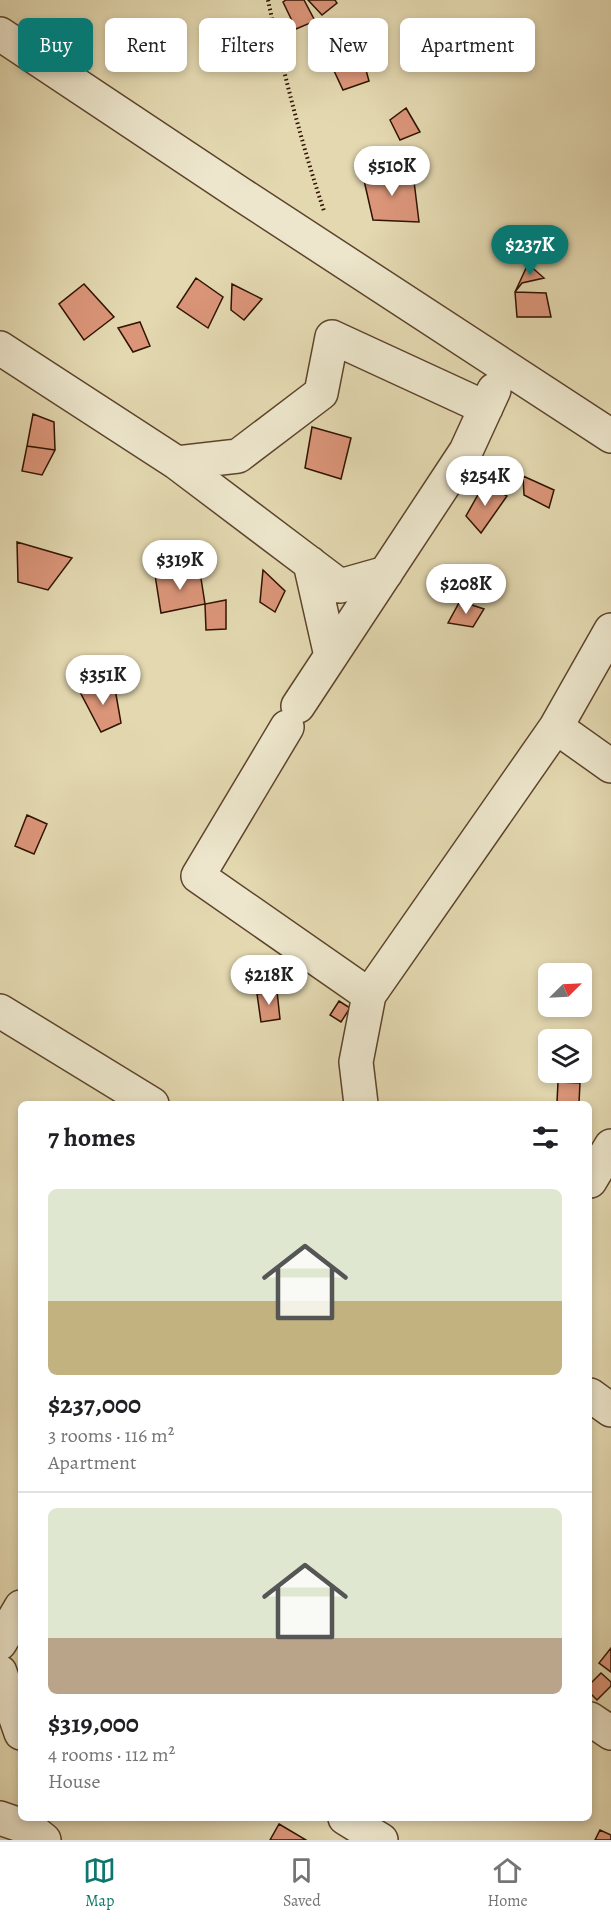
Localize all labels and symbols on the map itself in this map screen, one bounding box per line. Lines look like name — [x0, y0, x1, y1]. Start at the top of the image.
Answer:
pin: $510K — [350, 146, 434, 197]
pin: $237K — [488, 225, 572, 276]
pin: $254K — [443, 456, 527, 507]
pin: $319K — [138, 540, 222, 591]
pin: $208K — [424, 564, 508, 615]
pin: $351K — [61, 655, 145, 706]
pin: $218K — [227, 955, 311, 1006]
north arrow — [538, 963, 592, 1017]

